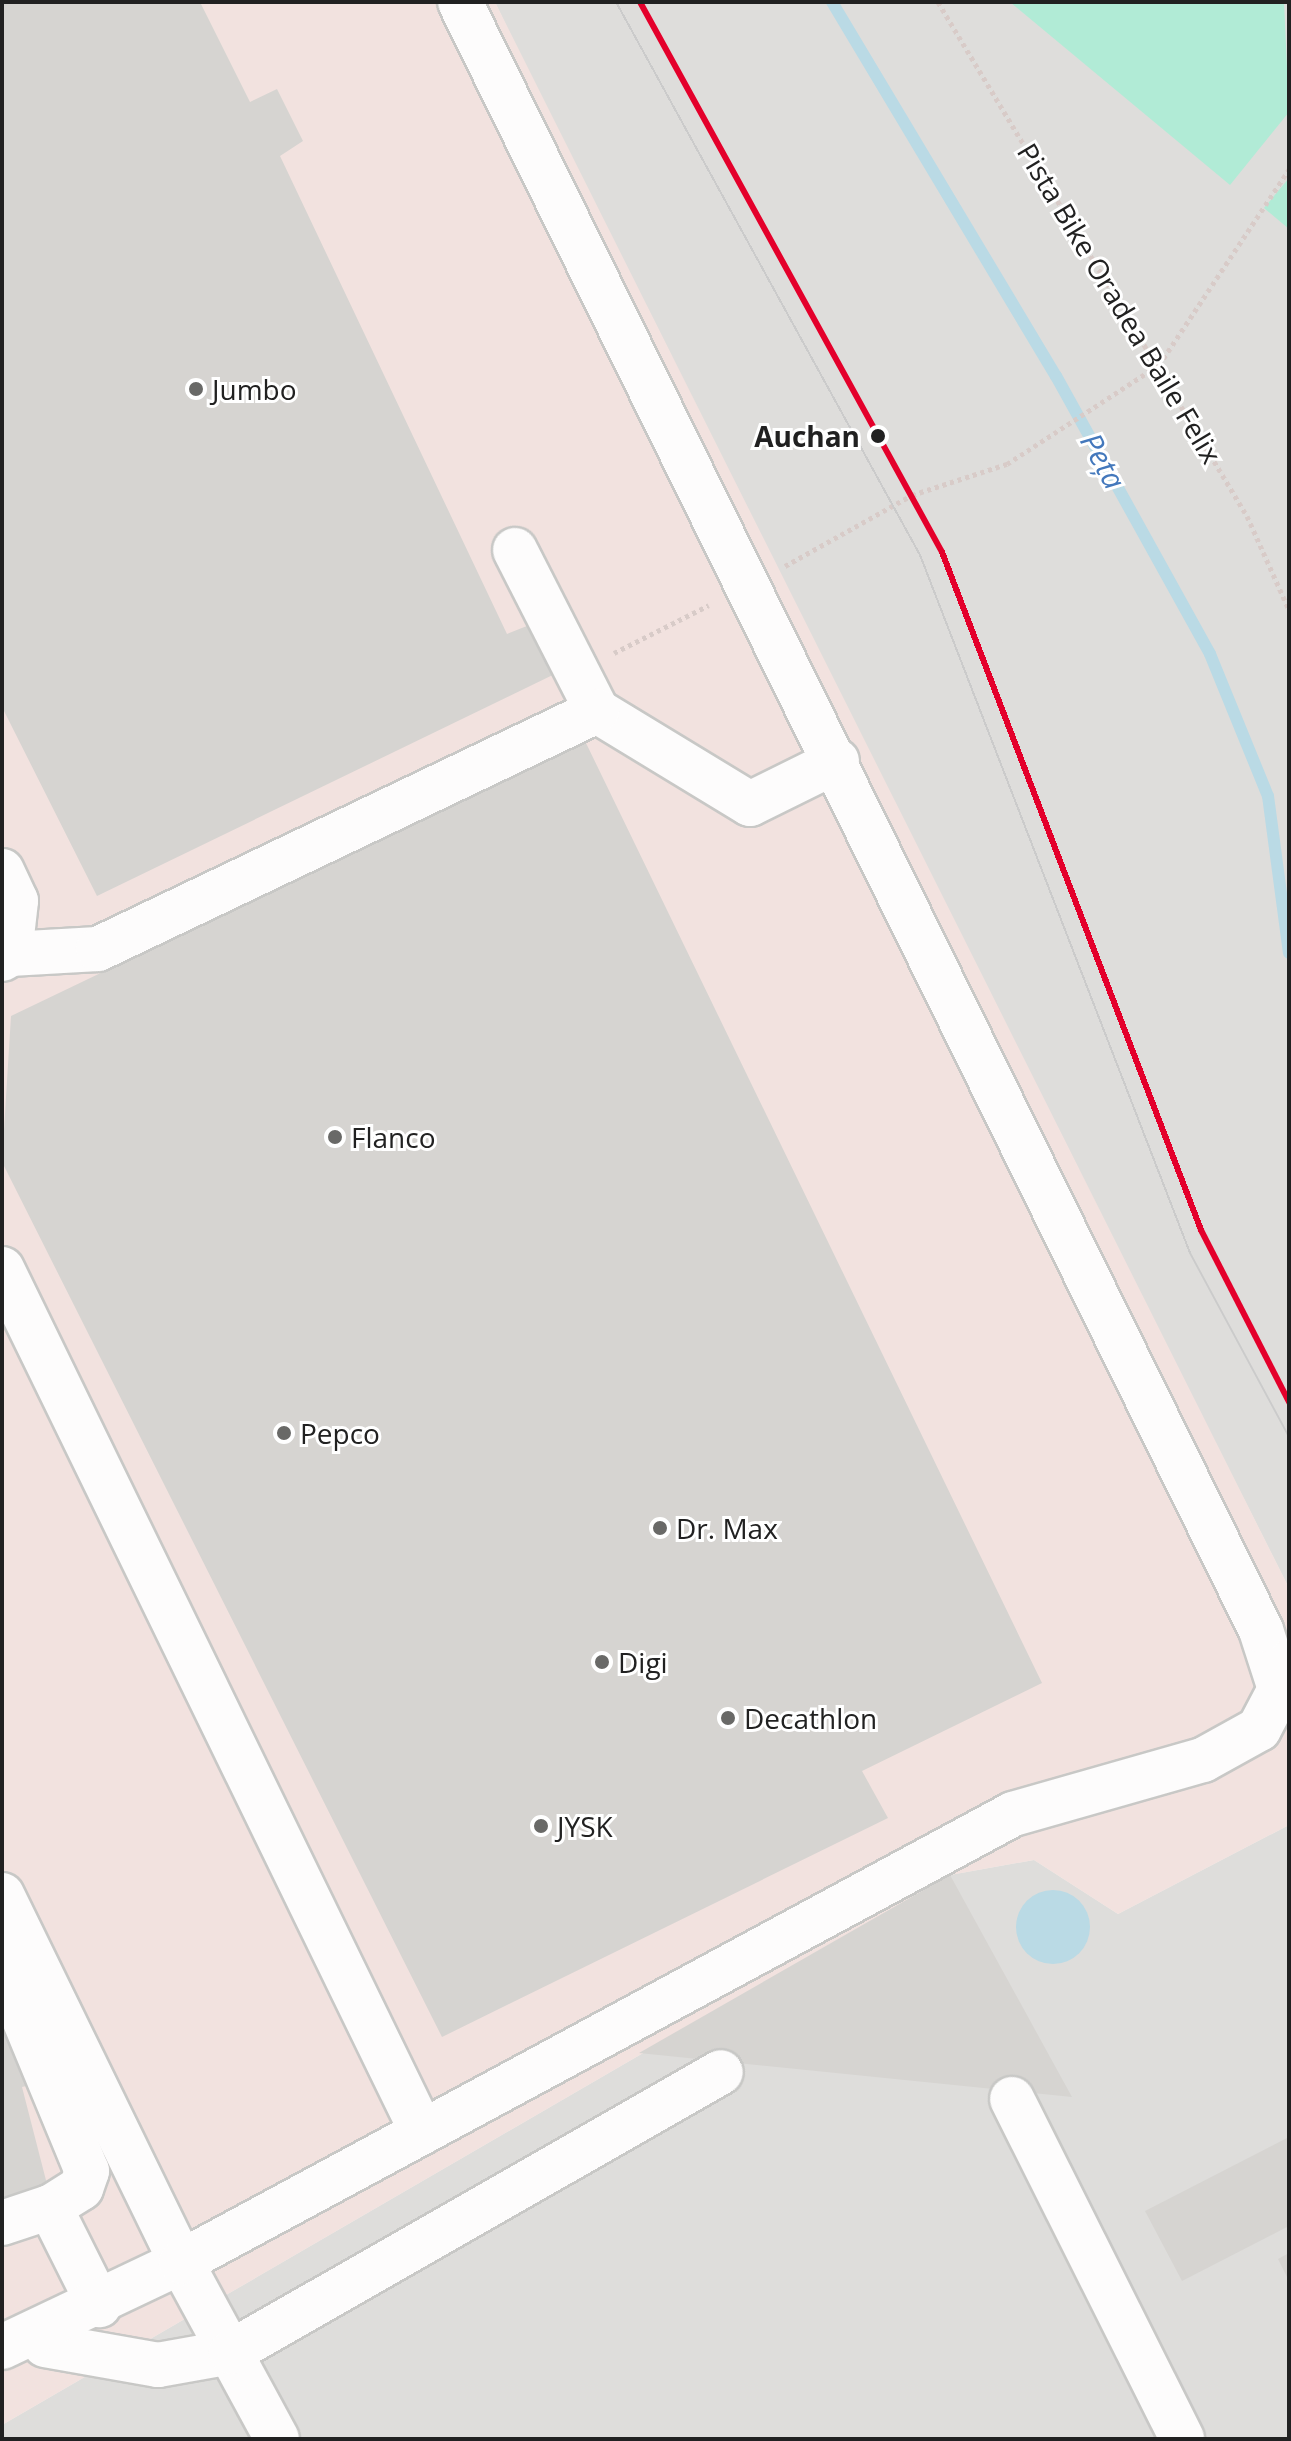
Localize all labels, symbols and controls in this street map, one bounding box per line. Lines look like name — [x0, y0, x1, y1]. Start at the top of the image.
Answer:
street label: Pista Bike Oradea Baile Felix — [1011, 137, 1229, 469]
place label: Jumbo — [212, 372, 297, 406]
marker: Jumbo — [187, 380, 205, 398]
place label: Auchan — [754, 419, 860, 453]
marker: Auchan — [867, 425, 889, 447]
water label: Peța — [1073, 427, 1133, 495]
place label: Flanco — [351, 1120, 436, 1154]
marker: Flanco — [326, 1128, 344, 1146]
place label: Pepco — [300, 1416, 380, 1450]
marker: Pepco — [275, 1424, 293, 1442]
place label: Dr. Max — [676, 1511, 778, 1545]
marker: Dr. Max — [651, 1519, 669, 1537]
place label: Digi — [618, 1645, 668, 1679]
marker: Digi — [593, 1653, 611, 1671]
place label: Decathlon — [744, 1701, 877, 1735]
marker: Decathlon — [719, 1709, 737, 1727]
place label: JYSK — [557, 1809, 613, 1843]
marker: JYSK — [532, 1817, 550, 1835]

